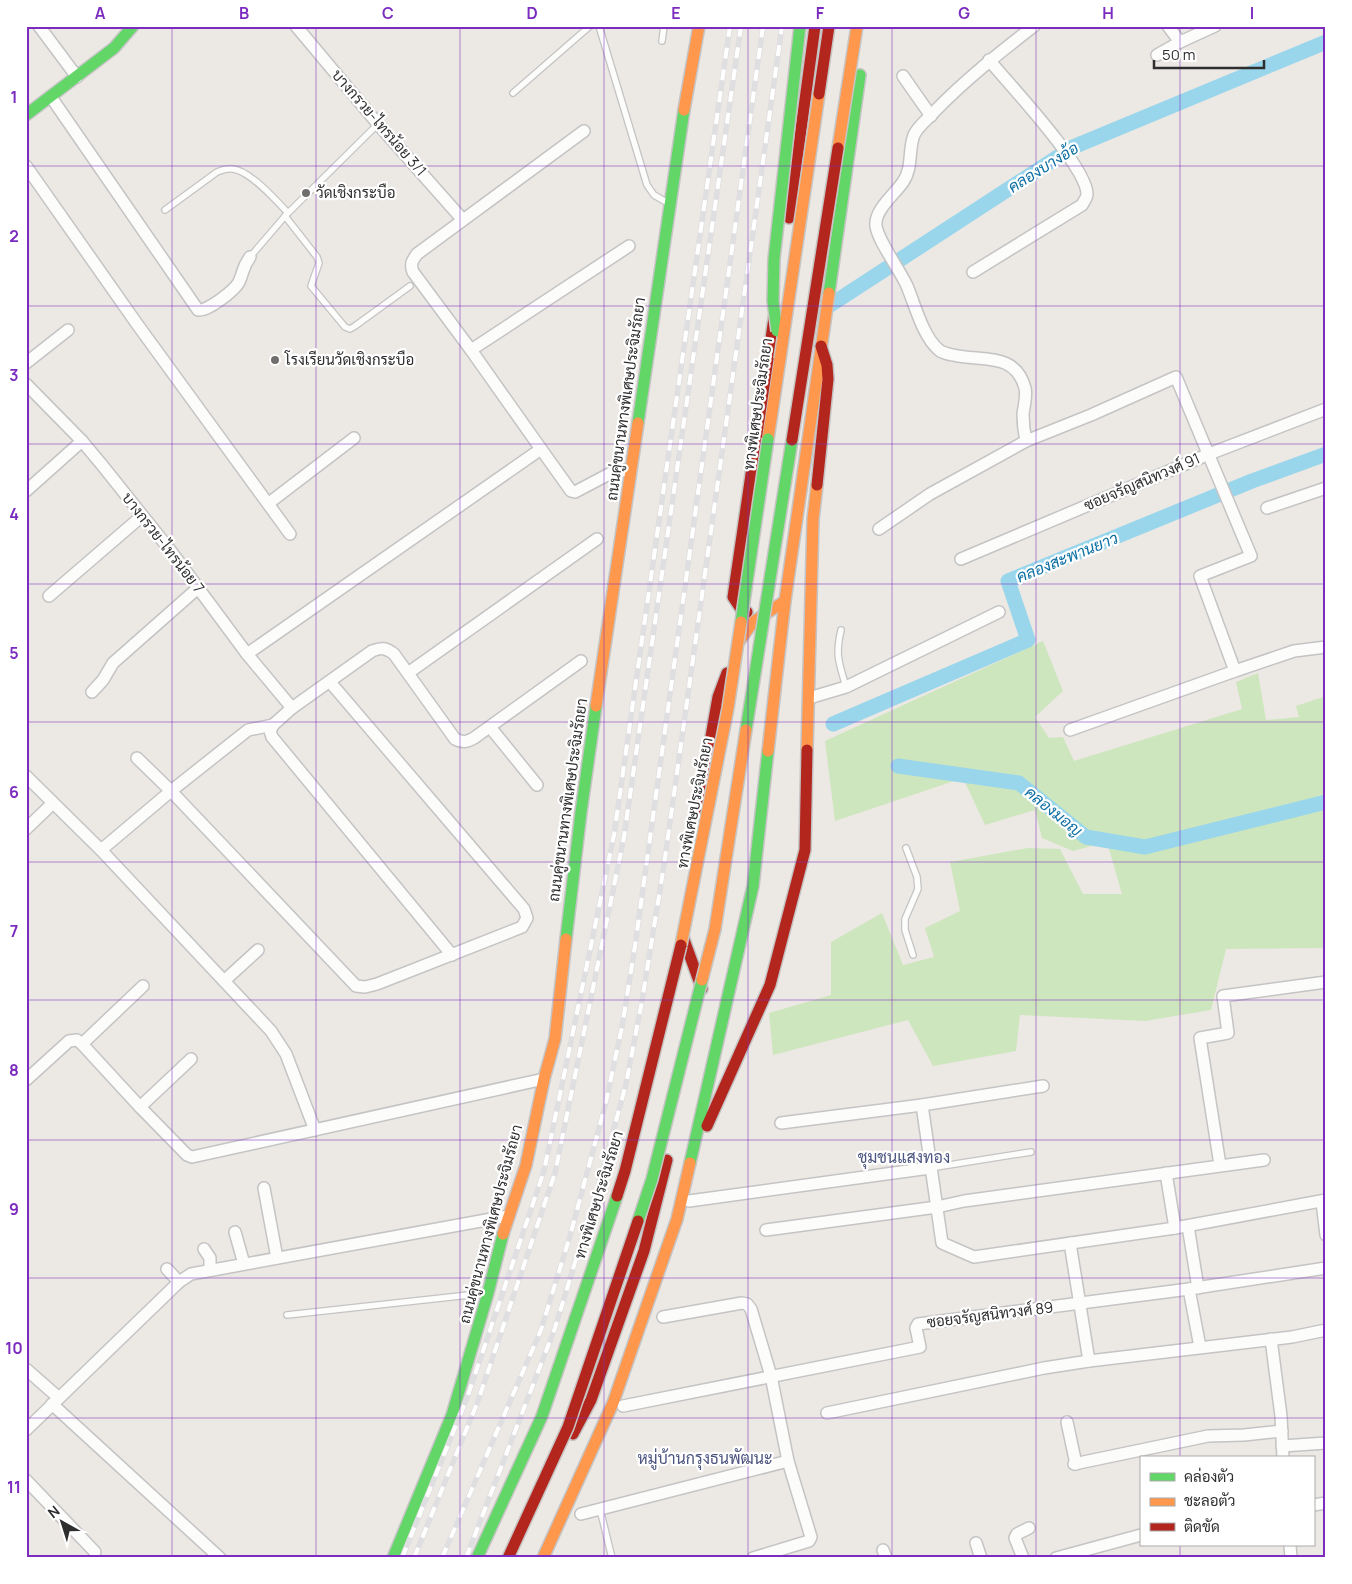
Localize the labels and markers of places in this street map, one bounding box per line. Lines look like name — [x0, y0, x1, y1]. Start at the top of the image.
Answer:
place label: วัดเชิงกระบือ — [316, 182, 396, 203]
marker: วัดเชิงกระบือ — [300, 187, 312, 199]
place label: โรงเรียนวัดเชิงกระบือ — [284, 349, 414, 370]
marker: โรงเรียนวัดเชิงกระบือ — [269, 354, 281, 366]

